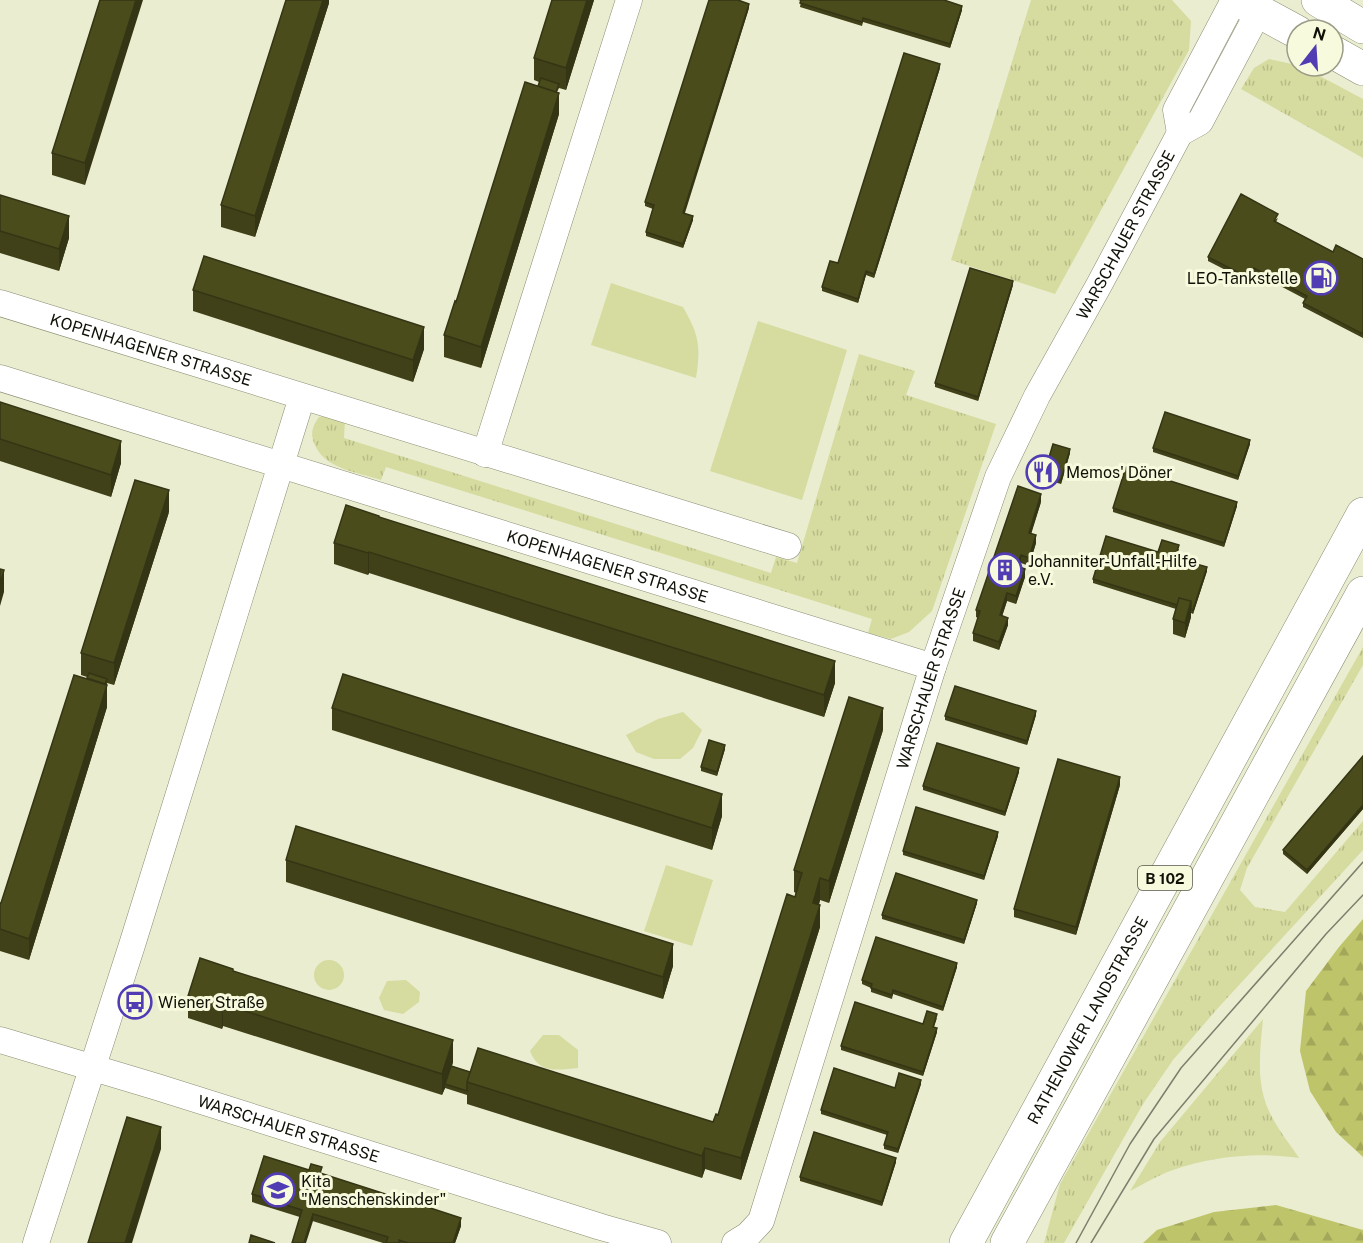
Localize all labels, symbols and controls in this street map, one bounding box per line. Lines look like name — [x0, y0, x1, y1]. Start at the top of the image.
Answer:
north arrow — [1285, 18, 1345, 78]
text: N — [1310, 23, 1328, 45]
street label: WARSCHAUER STRASSE — [1072, 147, 1179, 323]
fuel station icon: LEO-Tankstelle — [1303, 260, 1339, 296]
place label: LEO-Tankstelle — [1187, 269, 1298, 288]
street label: KOPENHAGENER STRASSE — [48, 310, 254, 390]
restaurant icon: Memos' Döner — [1025, 454, 1061, 490]
place label: Memos' Döner — [1066, 463, 1173, 482]
street label: KOPENHAGENER STRASSE — [504, 526, 711, 606]
building icon: Johanniter-Unfall-Hilfe e.V. — [987, 552, 1023, 588]
place label: Johanniter-Unfall-Hilfe e.V. — [1028, 552, 1197, 589]
street label: WARSCHAUER STRASSE — [892, 585, 969, 771]
road number: B 102 — [1138, 866, 1192, 890]
street label: RATHENOWER LANDSTRASSE — [1023, 913, 1152, 1127]
bus stop icon: Wiener Straße — [117, 984, 153, 1020]
place label: Wiener Straße — [158, 993, 265, 1012]
street label: WARSCHAUER STRASSE — [196, 1091, 382, 1166]
school or university icon: Kita "Menschenskinder" — [260, 1172, 296, 1208]
place label: Kita "Menschenskinder" — [301, 1172, 446, 1209]

